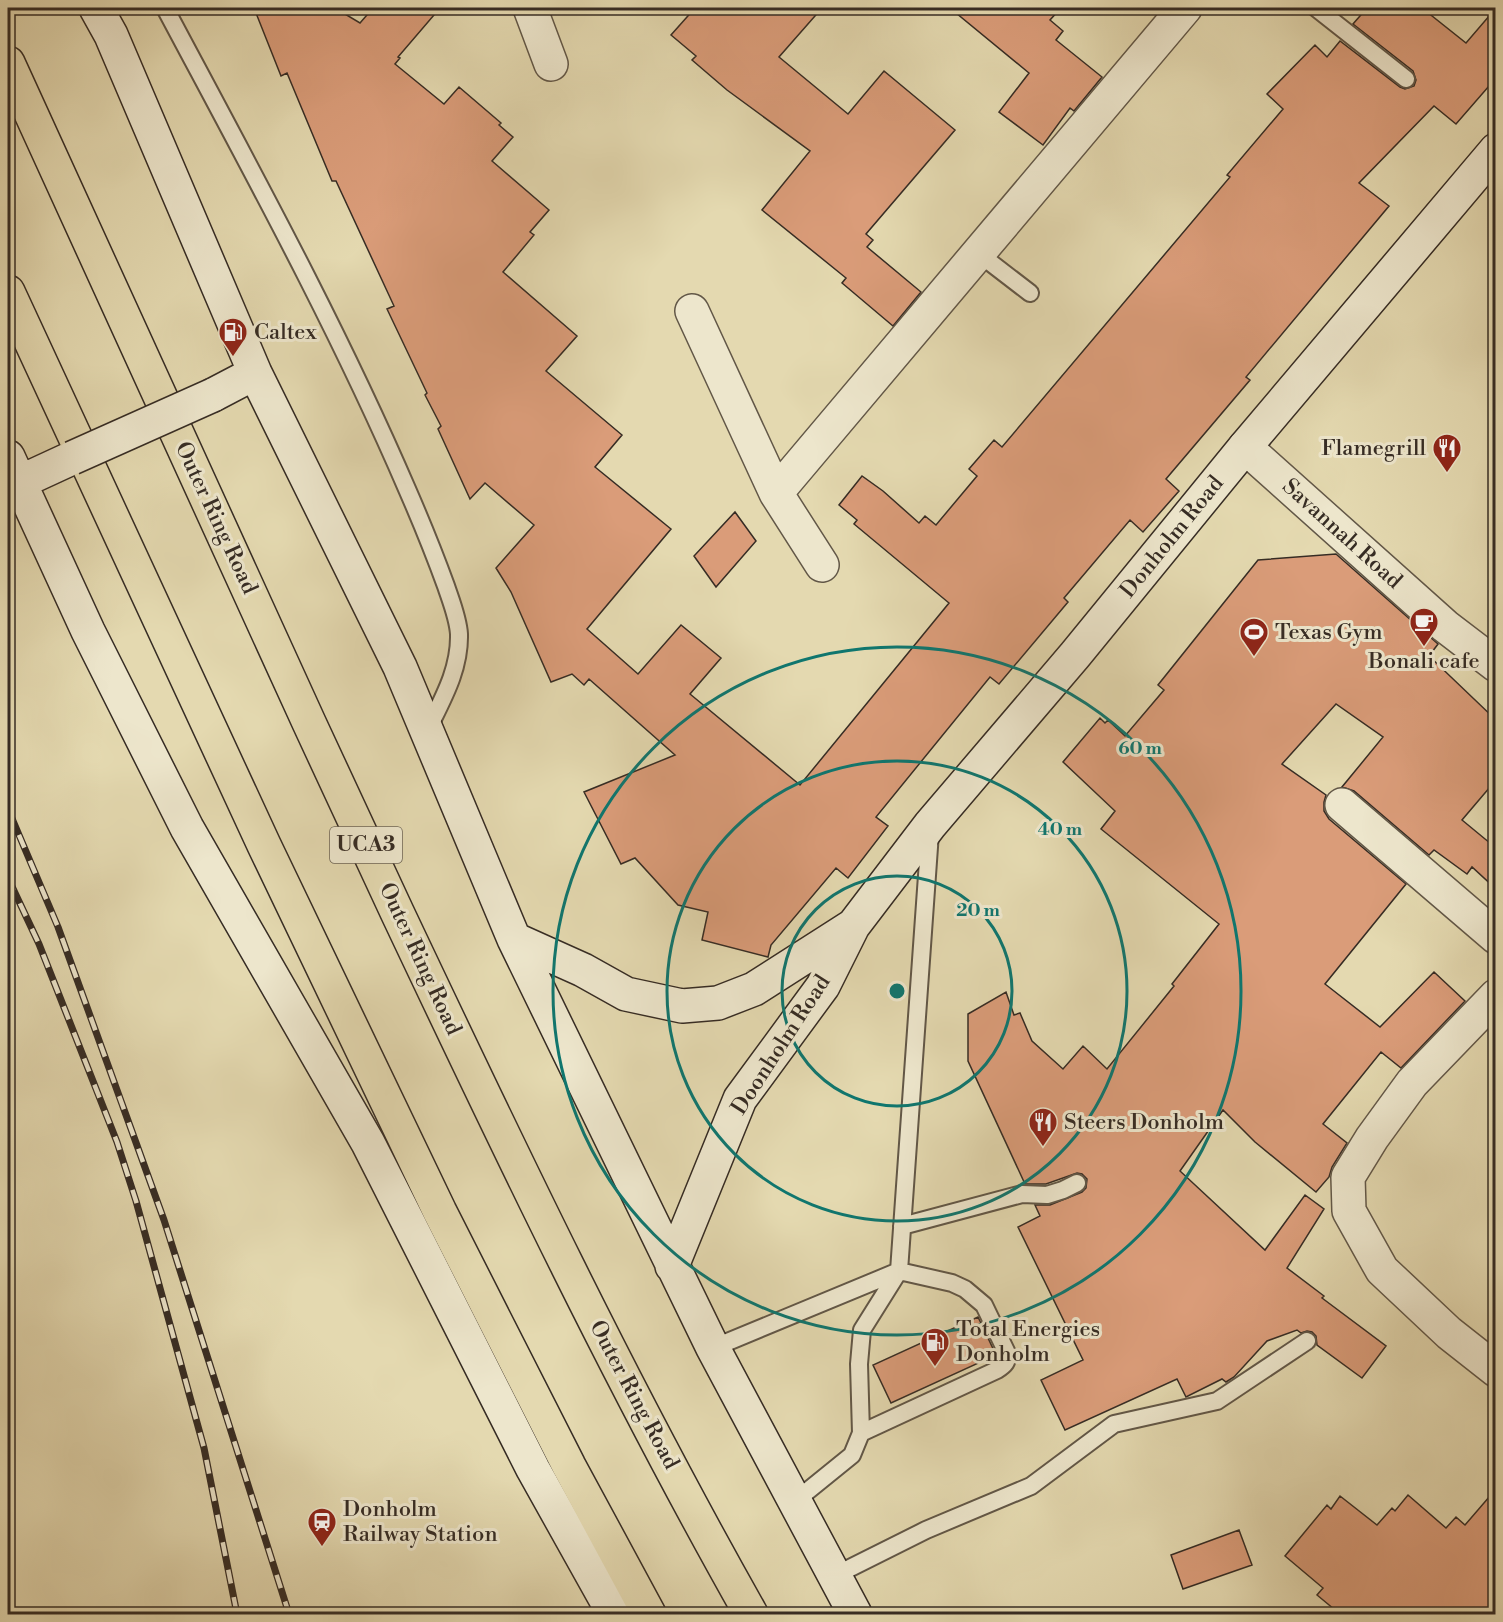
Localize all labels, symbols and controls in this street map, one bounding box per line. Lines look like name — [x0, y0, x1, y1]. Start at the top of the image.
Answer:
fuel station icon: Caltex — [217, 316, 249, 358]
place label: Caltex — [254, 319, 317, 346]
restaurant icon: Flamegrill — [1431, 432, 1463, 474]
place label: Flamegrill — [1321, 435, 1426, 462]
street label: Outer Ring Road — [169, 438, 263, 599]
street label: Donholm Road — [1115, 470, 1230, 604]
street label: Savannah Road — [1277, 473, 1408, 595]
cafe icon: Bonali cafe — [1408, 606, 1440, 648]
sports icon: Texas Gym — [1238, 616, 1270, 658]
place label: Texas Gym — [1275, 619, 1383, 646]
place label: Bonali cafe — [1367, 648, 1480, 675]
text: 60 m — [1118, 737, 1162, 760]
text: 40 m — [1038, 818, 1083, 841]
road number: UCA3 — [330, 827, 402, 863]
street label: Outer Ring Road — [373, 879, 467, 1040]
text: 20 m — [956, 899, 1000, 922]
street label: Doonholm Road — [726, 969, 837, 1120]
centre of rings — [887, 981, 907, 1001]
restaurant icon: Steers Donholm — [1027, 1106, 1059, 1148]
place label: Steers Donholm — [1064, 1109, 1224, 1136]
street label: Outer Ring Road — [583, 1316, 685, 1475]
place label: Total Energies Donholm — [956, 1316, 1100, 1368]
fuel station icon: Total Energies Donholm — [919, 1326, 951, 1368]
place label: Donholm Railway Station — [343, 1496, 498, 1548]
station icon: Donholm Railway Station — [306, 1506, 338, 1548]

